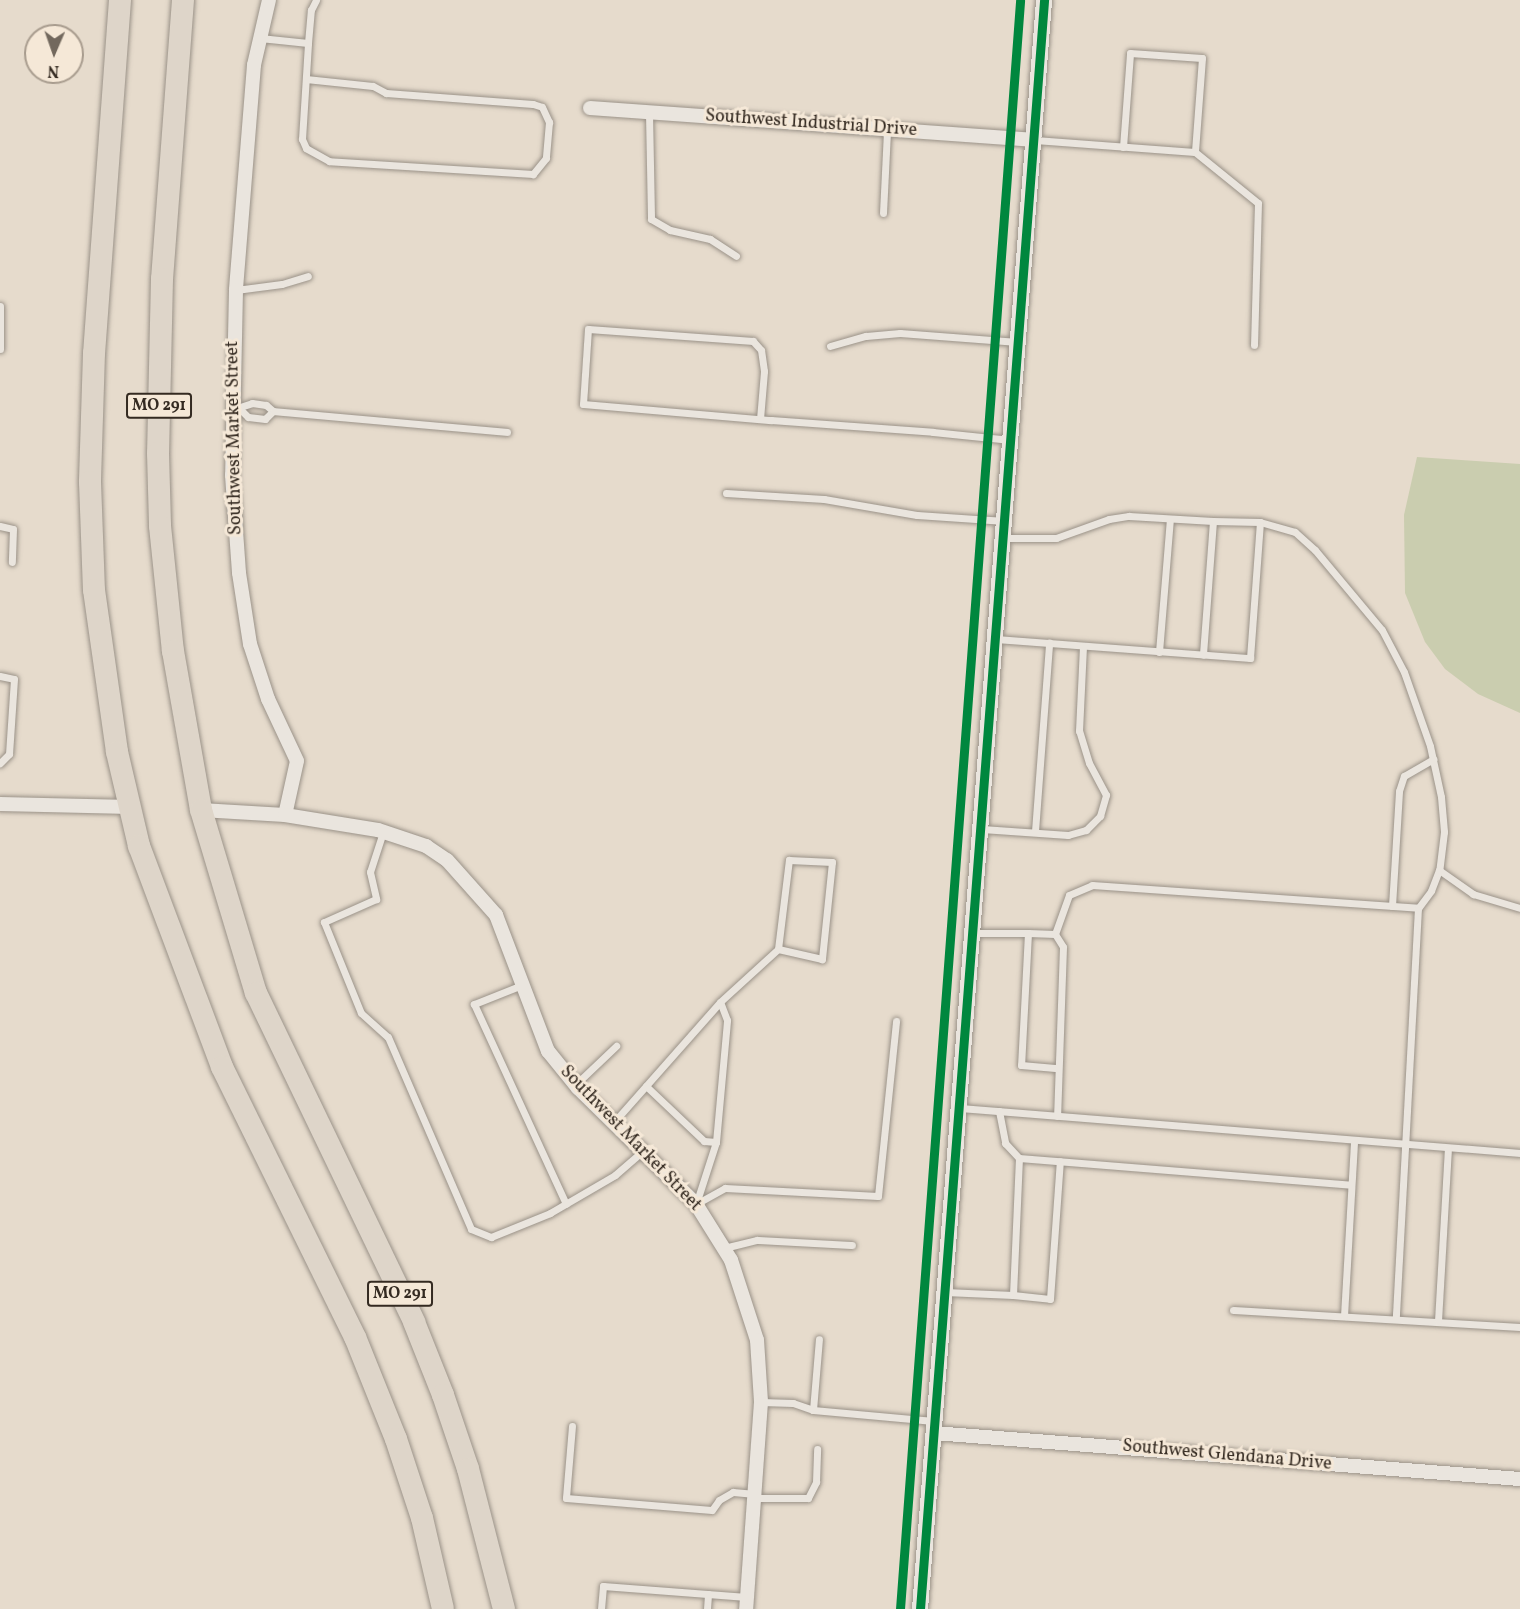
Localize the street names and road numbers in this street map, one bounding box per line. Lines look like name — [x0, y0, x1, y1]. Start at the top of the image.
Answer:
street label: Southwest Industrial Drive — [704, 106, 918, 142]
street label: Southwest Market Street — [223, 341, 247, 535]
road number: MO 291 — [126, 393, 192, 419]
street label: Southwest Market Street — [555, 1062, 705, 1216]
road number: MO 291 — [367, 1281, 433, 1307]
street label: Southwest Glendana Drive — [1121, 1436, 1333, 1476]

